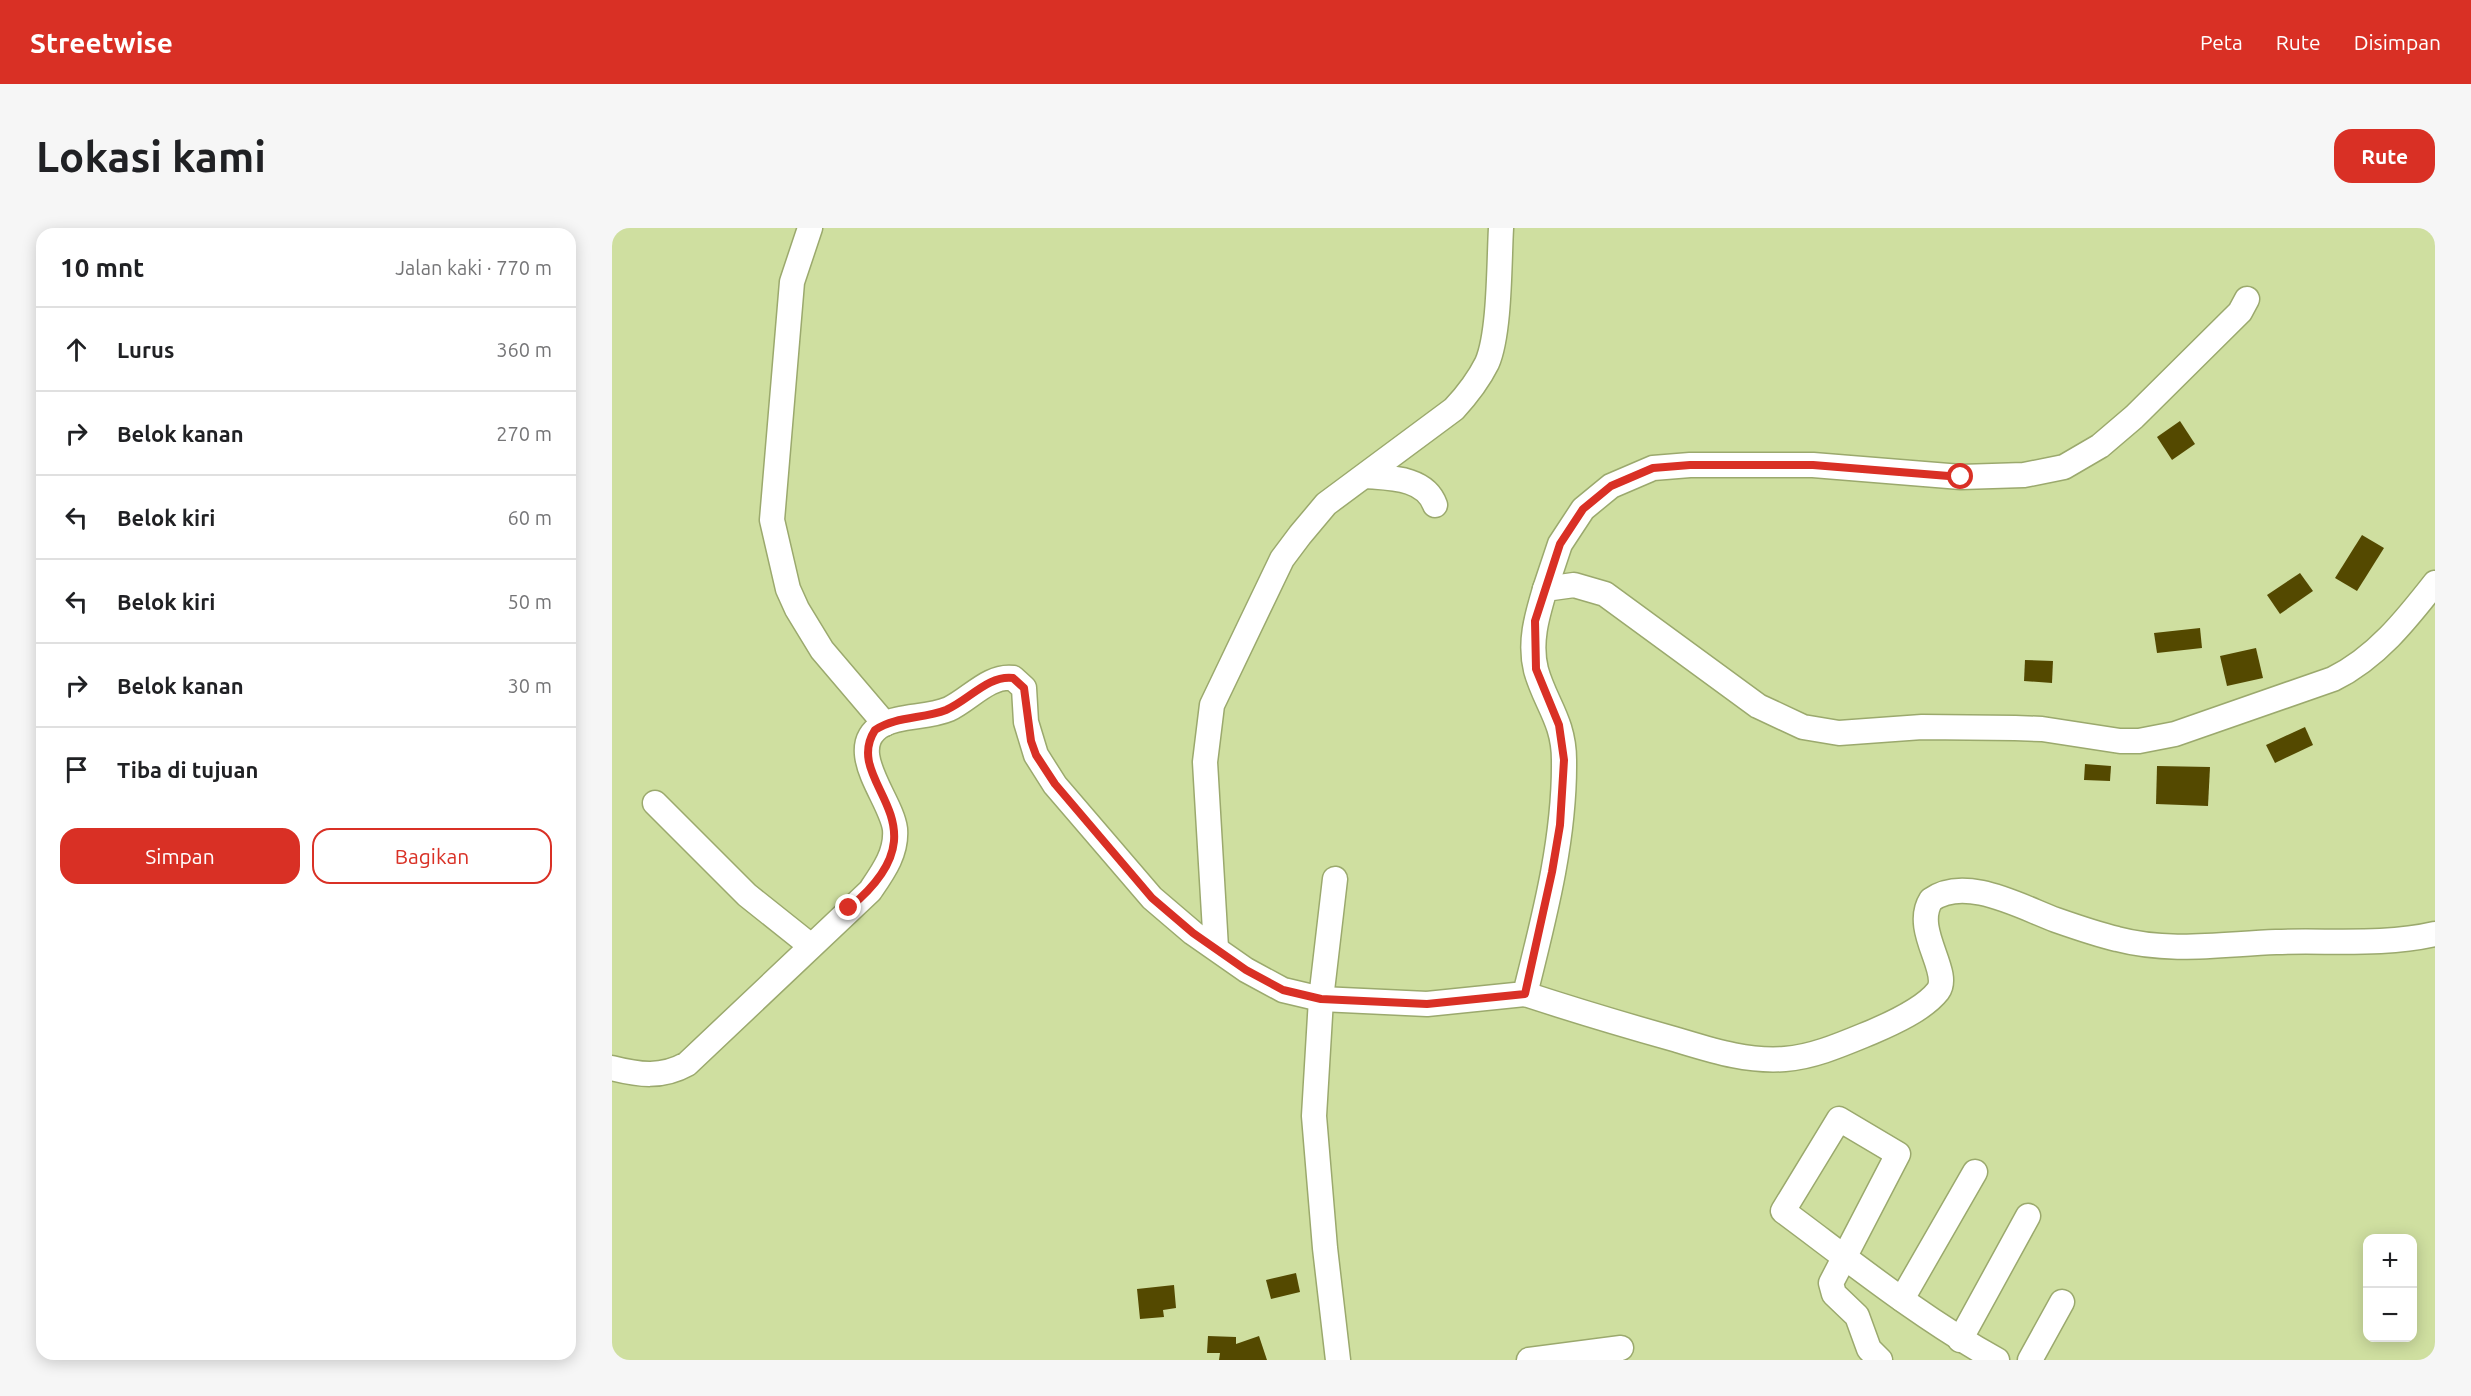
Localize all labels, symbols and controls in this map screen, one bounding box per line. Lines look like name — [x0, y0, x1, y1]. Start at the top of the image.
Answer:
text: Streetwise — [30, 27, 173, 58]
text: Peta — [2200, 30, 2243, 54]
text: Rute — [2276, 30, 2321, 54]
text: Disimpan — [2354, 30, 2441, 54]
button: Rute — [2334, 129, 2435, 183]
text: Lokasi kami — [36, 133, 266, 180]
text: 10 mnt — [60, 253, 144, 282]
text: Jalan kaki · 770 m — [395, 256, 552, 279]
icon: ahead — [60, 333, 93, 366]
text: Lurus — [117, 337, 174, 362]
text: 360 m — [496, 338, 552, 361]
icon: right — [60, 417, 93, 450]
text: Belok kanan — [117, 421, 244, 446]
text: 270 m — [496, 422, 552, 445]
route start — [1947, 463, 1973, 489]
icon: left — [60, 501, 93, 534]
text: Belok kiri — [117, 505, 215, 530]
text: 60 m — [508, 506, 552, 529]
icon: left — [60, 585, 93, 618]
text: Belok kiri — [117, 589, 215, 614]
text: 50 m — [508, 590, 552, 613]
icon: right — [60, 669, 93, 702]
text: Belok kanan — [117, 673, 244, 698]
text: 30 m — [508, 674, 552, 697]
icon: arrive — [60, 753, 93, 786]
text: Tiba di tujuan — [117, 757, 258, 782]
button: Simpan — [60, 828, 300, 884]
button: Bagikan — [312, 828, 552, 884]
route end — [835, 894, 861, 920]
map controls — [2363, 1234, 2417, 1342]
button: + — [2363, 1234, 2417, 1288]
button: − — [2363, 1288, 2417, 1342]

